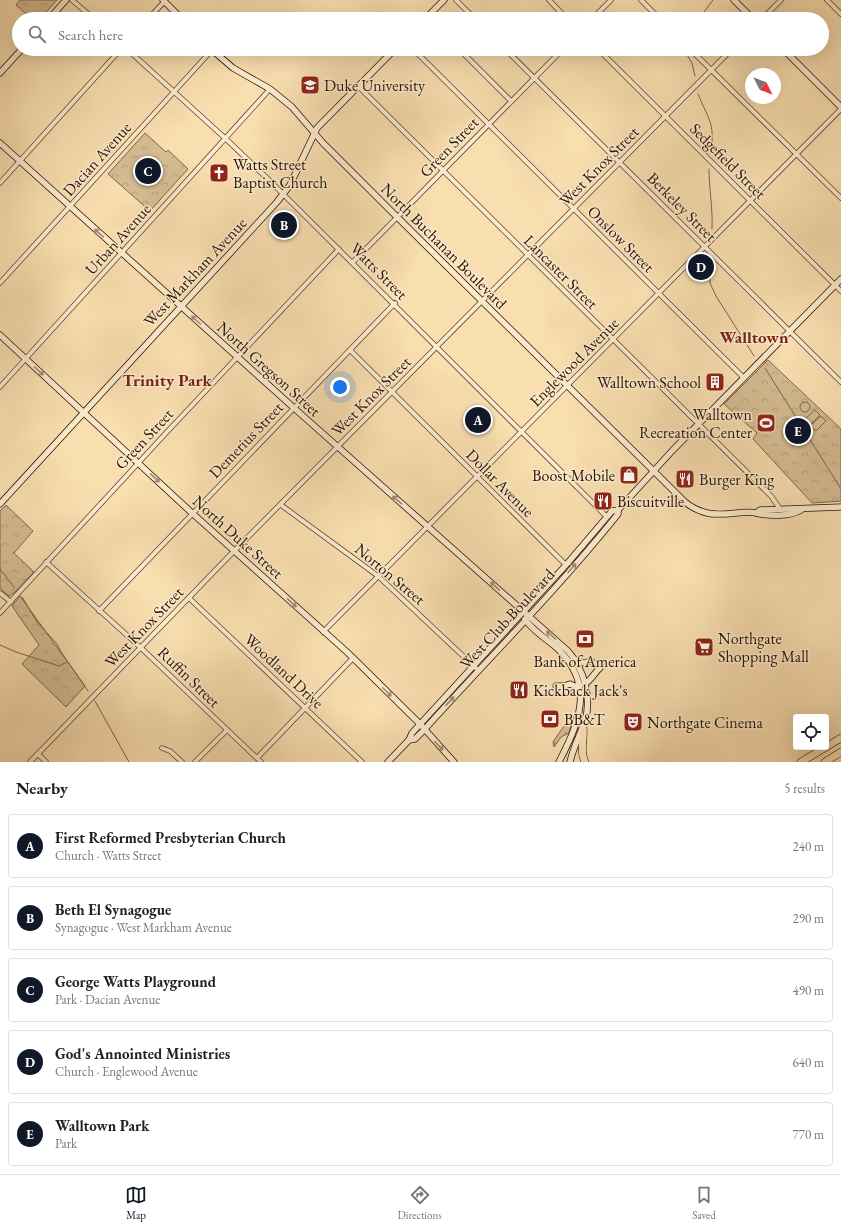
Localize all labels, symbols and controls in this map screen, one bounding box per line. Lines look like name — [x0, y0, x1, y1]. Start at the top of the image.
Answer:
search box — [12, 12, 829, 56]
icon: search — [26, 23, 48, 45]
text: Search here — [58, 25, 123, 44]
north arrow — [745, 68, 781, 104]
school or university icon: Duke University — [299, 74, 321, 96]
place label: Duke University — [324, 75, 426, 96]
street label: Green Street — [415, 112, 483, 182]
street label: Dacian Avenue — [58, 117, 136, 201]
street label: Sedgefield Street — [685, 118, 771, 204]
street label: West Knox Street — [555, 122, 643, 210]
place label: Watts Street Baptist Church — [233, 154, 328, 193]
pin: C — [135, 156, 161, 186]
church icon: Watts Street Baptist Church — [208, 162, 230, 184]
street label: Berkeley Street — [643, 168, 721, 246]
street label: North Buchanan Boulevard — [376, 178, 512, 314]
street label: Urban Avenue — [80, 199, 156, 279]
street label: Onslow Street — [583, 201, 659, 277]
pin: B — [271, 210, 297, 240]
street label: West Markham Avenue — [139, 213, 251, 331]
one-way arrow — [94, 228, 104, 238]
street label: Lancaster Street — [519, 230, 603, 314]
street label: Watts Street — [346, 238, 412, 304]
pin: D — [688, 252, 714, 282]
street label: Englewood Avenue — [525, 313, 623, 411]
one-way arrow — [190, 316, 201, 325]
street label: North Gregson Street — [213, 317, 325, 421]
district label: Walltown — [719, 326, 789, 348]
street label: West Knox Street — [327, 352, 415, 440]
one-way arrow — [34, 367, 44, 376]
district label: Trinity Park — [122, 369, 213, 391]
building icon: Walltown School — [704, 371, 726, 393]
place label: Walltown School — [597, 372, 701, 393]
your location — [330, 377, 350, 397]
street label: Demerius Street — [204, 397, 288, 483]
street label: Green Street — [110, 404, 178, 474]
place label: Walltown Recreation Center — [639, 404, 753, 443]
pin: A — [465, 405, 491, 435]
sports icon: Walltown Recreation Center — [755, 412, 777, 434]
pin: E — [785, 416, 811, 446]
street label: Dollar Avenue — [461, 444, 539, 522]
shop icon: Boost Mobile — [618, 464, 640, 486]
place label: Boost Mobile — [532, 465, 615, 486]
restaurant icon: Burger King — [674, 468, 696, 490]
place label: Burger King — [699, 469, 775, 490]
one-way arrow — [150, 473, 160, 483]
restaurant icon: Biscuitville — [592, 490, 614, 512]
street label: North Duke Street — [188, 491, 288, 583]
place label: Biscuitville — [617, 491, 684, 512]
one-way arrow — [392, 495, 402, 505]
street label: Norton Street — [350, 538, 430, 610]
one-way arrow — [568, 563, 577, 573]
street label: West Club Boulevard — [455, 564, 560, 674]
street label: West Knox Street — [100, 582, 188, 672]
one-way arrow — [490, 582, 500, 591]
one-way arrow — [287, 599, 298, 608]
bank icon: Bank of America — [574, 628, 596, 650]
place label: Northgate Shopping Mall — [718, 628, 809, 667]
street label: Woodland Drive — [240, 629, 328, 713]
one-way arrow — [545, 630, 556, 639]
supermarket icon: Northgate Shopping Mall — [693, 636, 715, 658]
street label: Ruffin Street — [153, 642, 225, 712]
place label: Bank of America — [534, 651, 637, 672]
restaurant icon: Kickback Jack's — [508, 679, 530, 701]
place label: Kickback Jack's — [533, 680, 628, 701]
one-way arrow — [382, 687, 392, 697]
one-way arrow — [446, 695, 455, 706]
bank icon: BB&T — [539, 708, 561, 730]
place label: BB&T — [564, 709, 605, 730]
theatre icon: Northgate Cinema — [622, 711, 644, 733]
place label: Northgate Cinema — [647, 712, 763, 733]
map controls — [793, 714, 829, 750]
button: locate — [793, 714, 829, 750]
one-way arrow — [434, 741, 444, 751]
text: Nearby — [16, 777, 68, 799]
text: 5 results — [784, 780, 825, 797]
text: First Reformed Presbyterian Church — [55, 828, 286, 847]
text: A — [25, 838, 35, 855]
text: 240 m — [793, 838, 824, 855]
text: Church · Watts Street — [55, 847, 161, 864]
text: Beth El Synagogue — [55, 900, 171, 919]
text: B — [26, 910, 34, 927]
text: 290 m — [793, 910, 824, 927]
text: Synagogue · West Markham Avenue — [55, 919, 232, 936]
text: George Watts Playground — [55, 972, 216, 991]
text: C — [25, 982, 35, 999]
text: 490 m — [793, 982, 824, 999]
text: Park · Dacian Avenue — [55, 991, 160, 1008]
text: God's Annointed Ministries — [55, 1044, 230, 1063]
text: D — [25, 1054, 35, 1071]
text: 640 m — [793, 1054, 824, 1071]
text: Church · Englewood Avenue — [55, 1063, 198, 1080]
text: Walltown Park — [55, 1116, 150, 1135]
text: E — [26, 1126, 34, 1143]
text: 770 m — [793, 1126, 824, 1143]
text: Park — [55, 1135, 77, 1152]
tab: Map — [125, 1184, 147, 1222]
tab: Directions — [398, 1184, 442, 1222]
tab: Saved — [692, 1184, 716, 1222]

